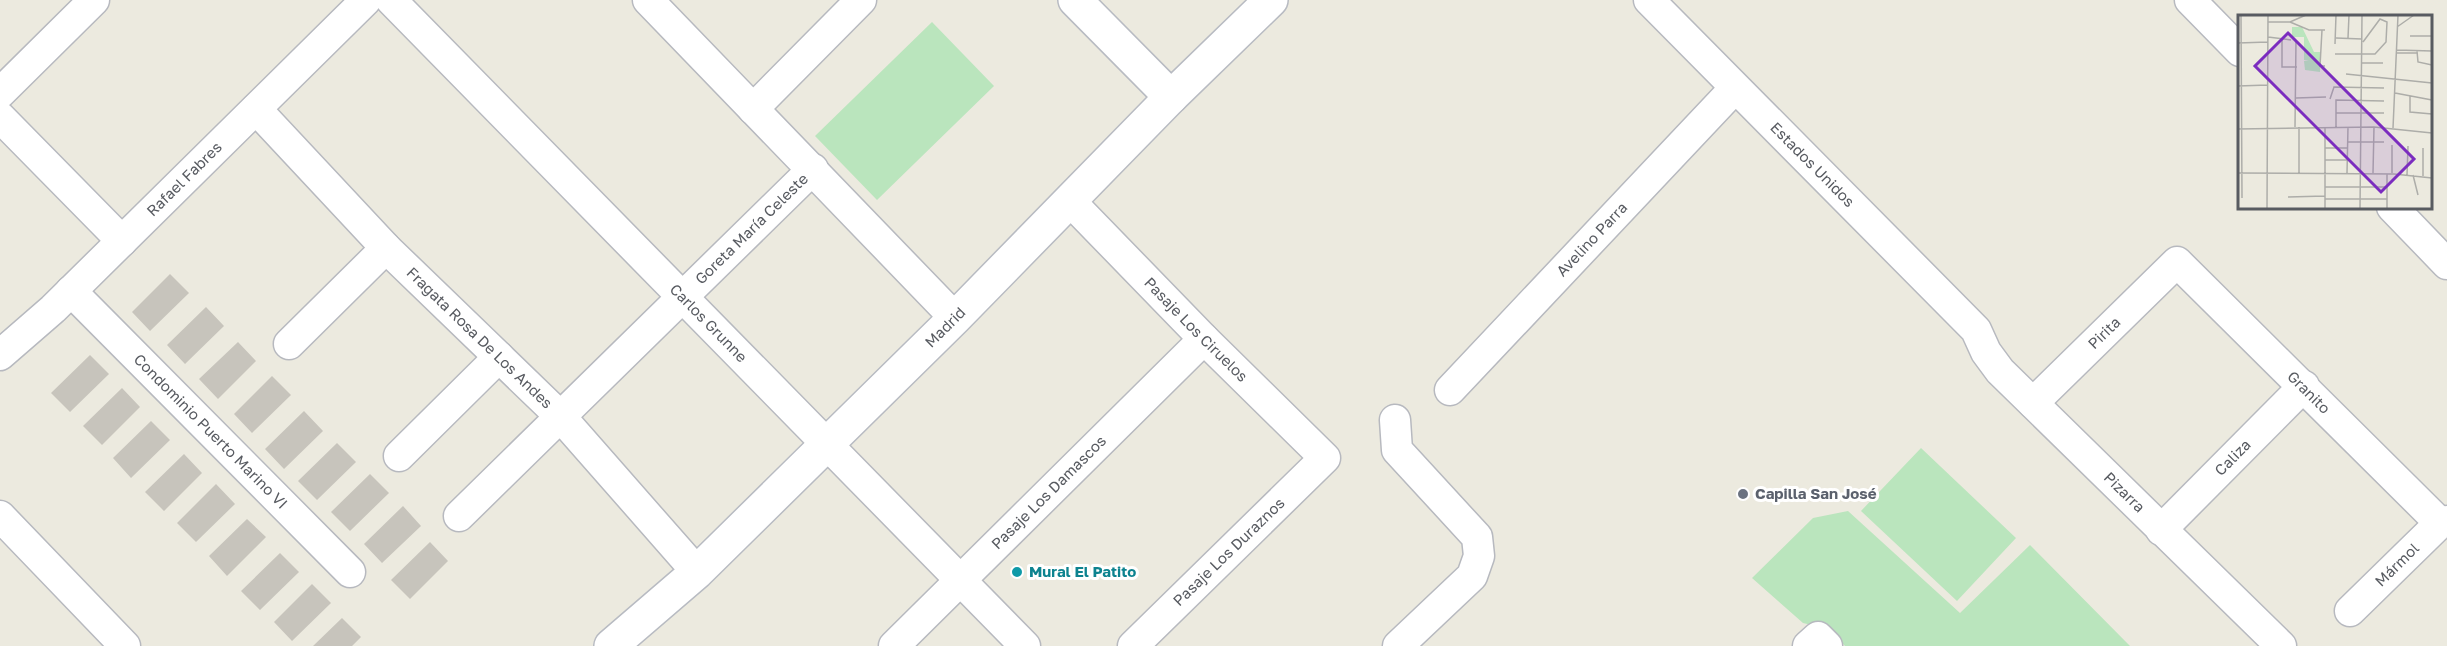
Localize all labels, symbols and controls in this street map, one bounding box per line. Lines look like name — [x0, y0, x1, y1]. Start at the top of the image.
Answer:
inset map — [2238, 15, 2432, 208]
street label: Estados Unidos — [1767, 118, 1859, 210]
street label: Rafael Fabres — [143, 138, 225, 219]
street label: Goreta María Celeste — [691, 169, 811, 287]
street label: Avelino Parra — [1552, 198, 1631, 280]
street label: Fragata Rosa De Los Andes — [403, 263, 557, 412]
street label: Pasaje Los Ciruelos — [1141, 273, 1252, 385]
street label: Carlos Grunne — [667, 280, 752, 366]
street label: Madrid — [921, 303, 969, 351]
street label: Pirita — [2084, 313, 2124, 352]
street label: Condominio Puerto Marino VI — [131, 350, 292, 512]
street label: Granito — [2284, 367, 2335, 417]
street label: Pasaje Los Damascos — [987, 431, 1109, 553]
street label: Caliza — [2210, 435, 2254, 479]
street label: Pizarra — [2101, 468, 2149, 516]
place label: Capilla San José — [1755, 484, 1877, 502]
marker: Capilla San José — [1736, 487, 1750, 501]
street label: Pasaje Los Duraznos — [1169, 493, 1288, 609]
street label: Mármol — [2371, 539, 2422, 590]
place label: Mural El Patito — [1029, 562, 1136, 580]
marker: Mural El Patito — [1010, 565, 1024, 579]

